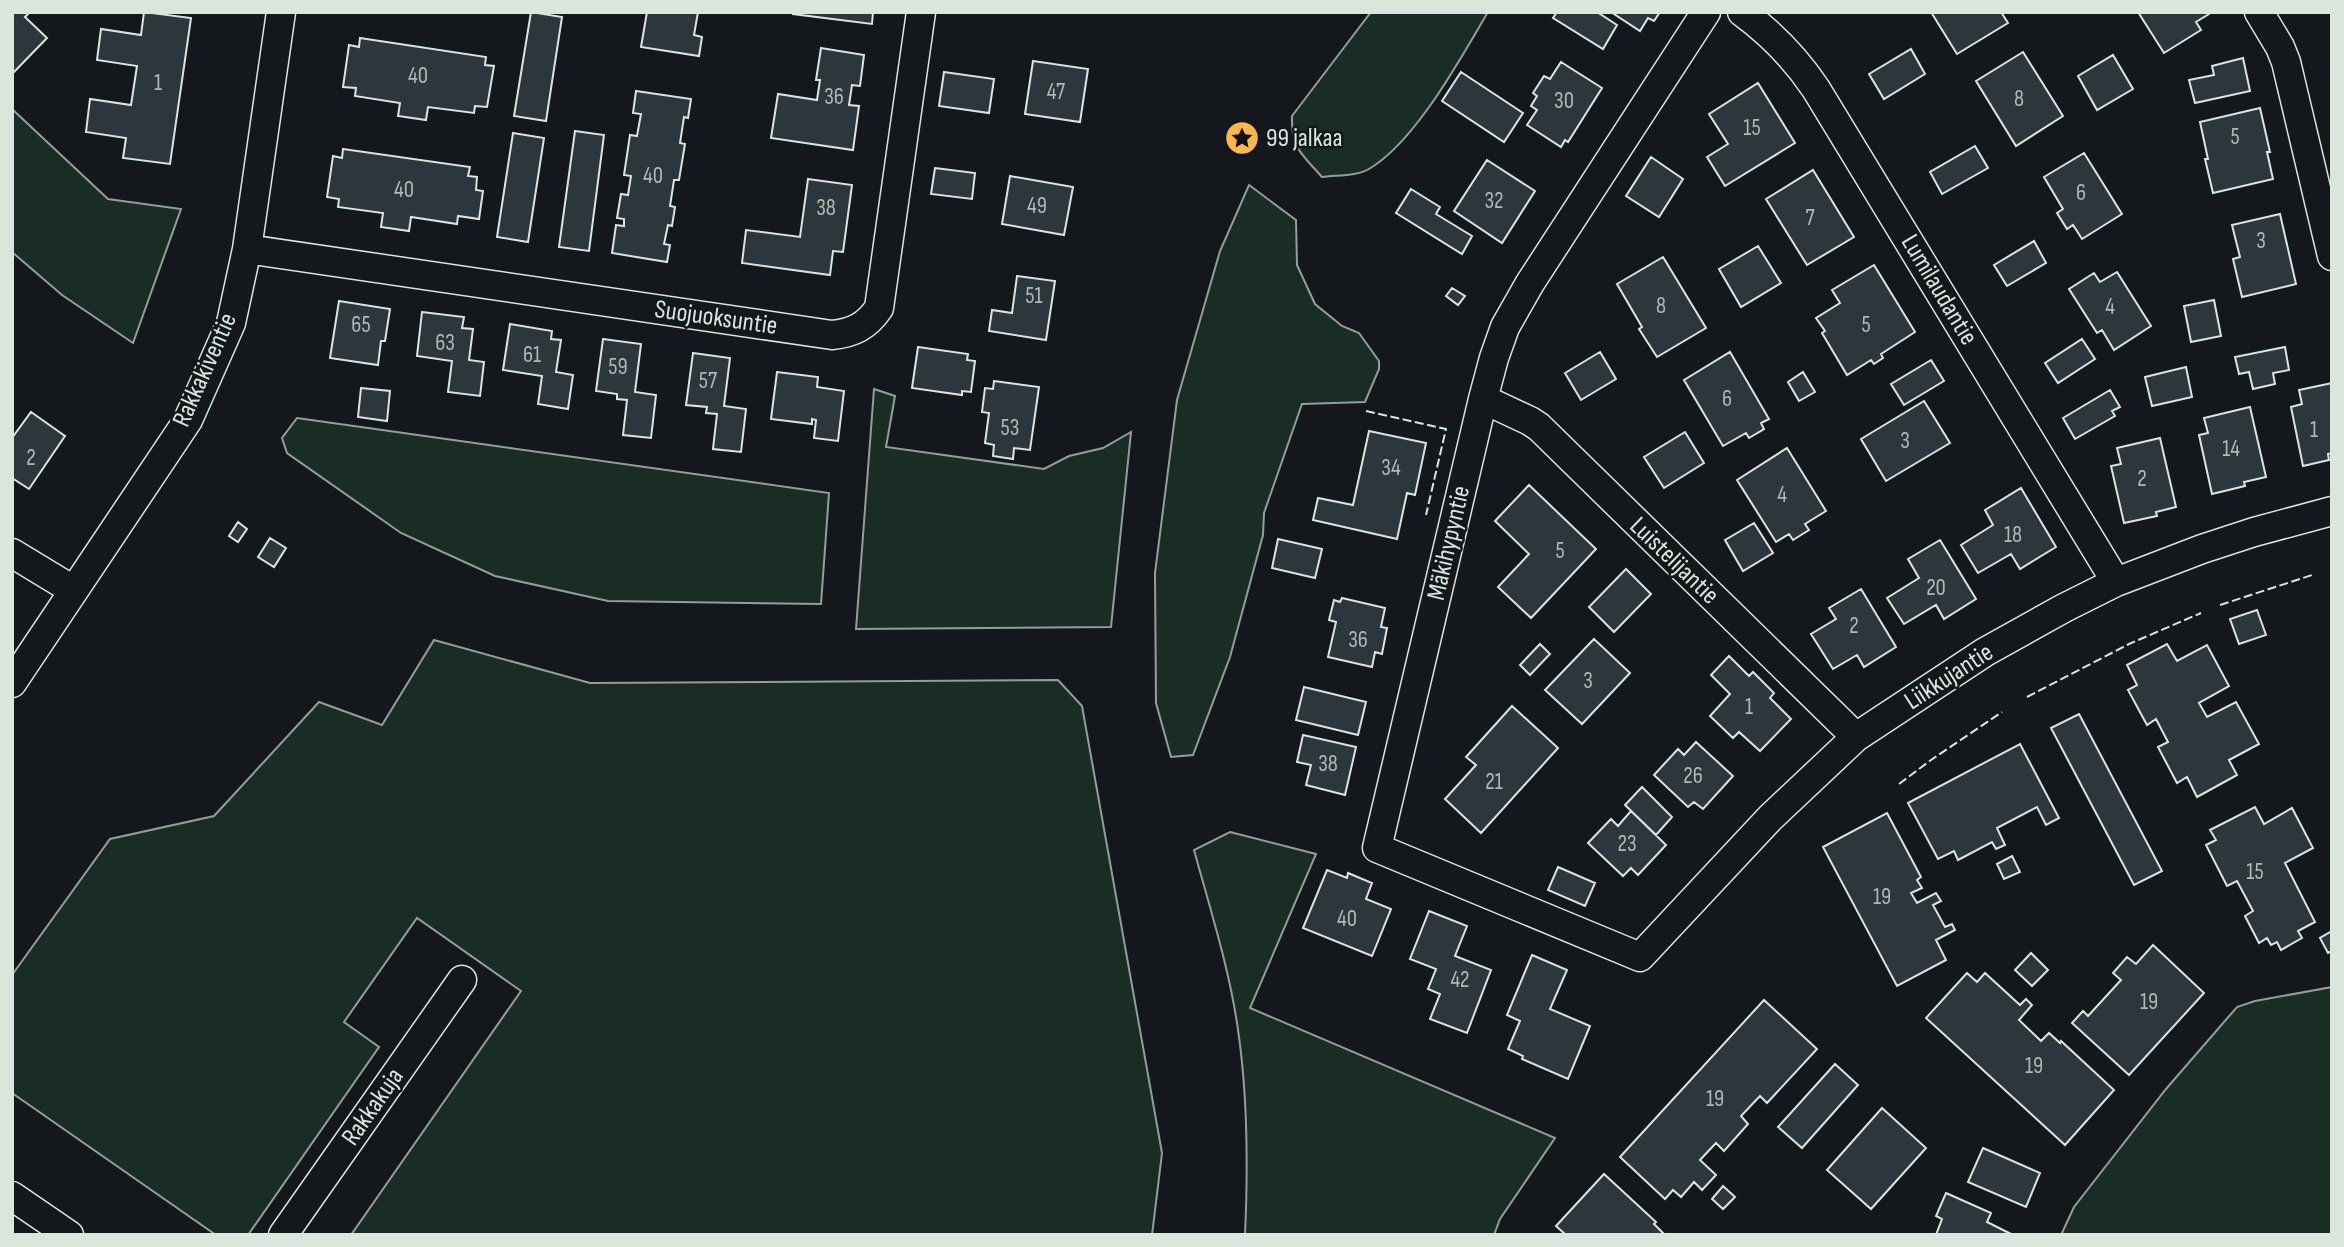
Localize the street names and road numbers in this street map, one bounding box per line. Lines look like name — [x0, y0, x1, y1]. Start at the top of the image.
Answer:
street label: Lumilaudantie — [1894, 229, 1984, 351]
street label: Suojuoksuntie — [653, 294, 779, 342]
street label: Rakkakiventie — [166, 308, 244, 432]
street label: Mäkihypyntie — [1421, 483, 1477, 603]
street label: Luistelijantie — [1623, 511, 1725, 611]
street label: Liikkujantie — [1899, 637, 1999, 717]
street label: Rakkakuja — [335, 1062, 411, 1152]

